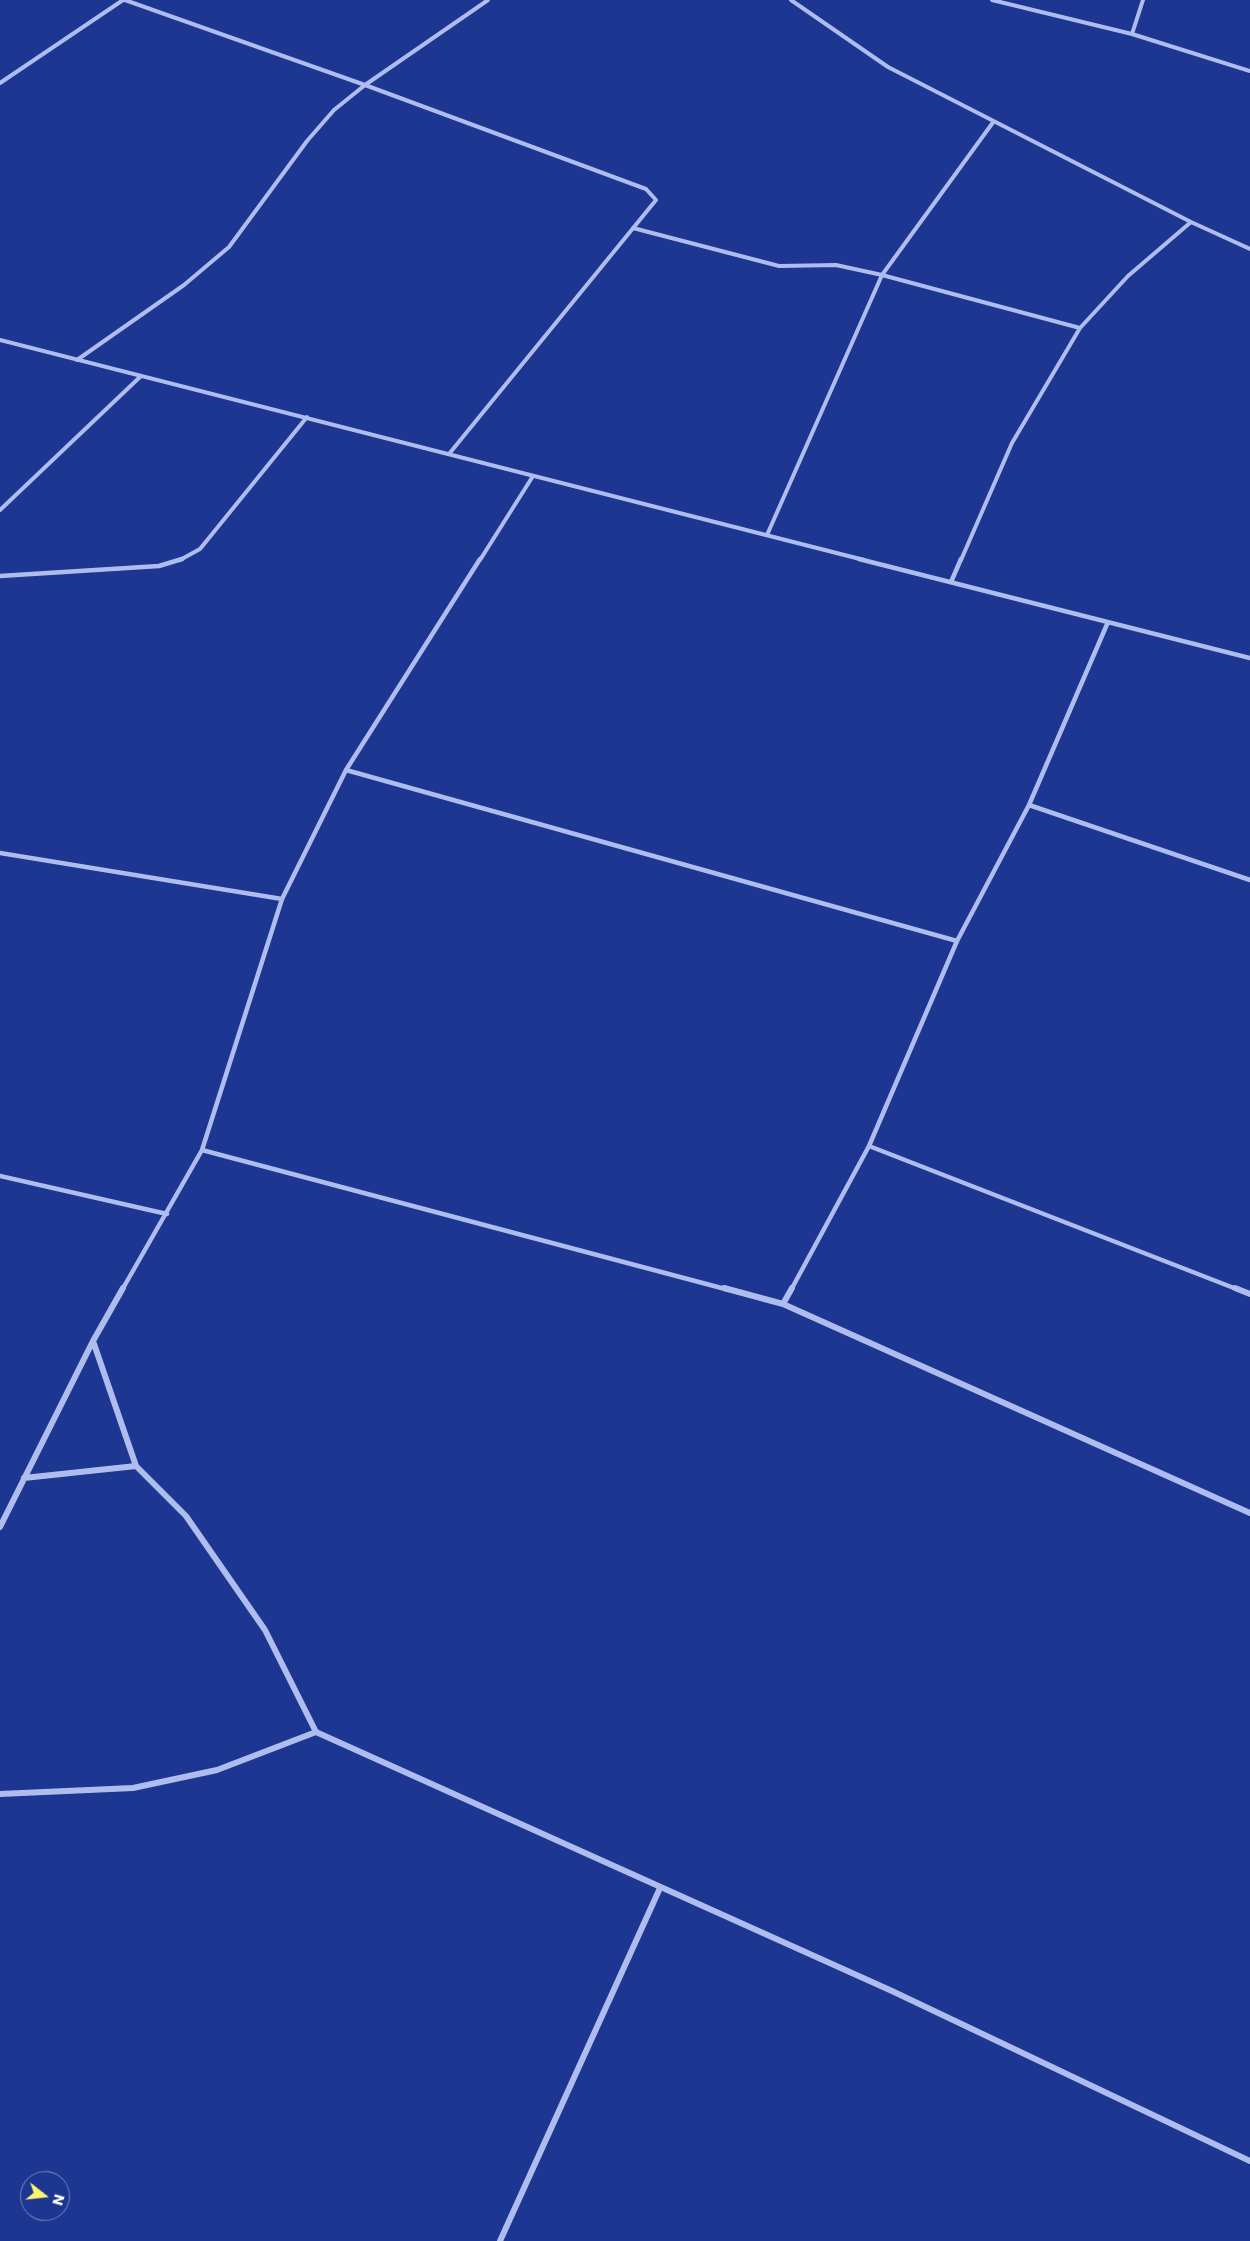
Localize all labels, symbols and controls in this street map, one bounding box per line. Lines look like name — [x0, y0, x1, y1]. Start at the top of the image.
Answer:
north arrow — [20, 2171, 70, 2221]
text: N — [47, 2192, 70, 2208]

